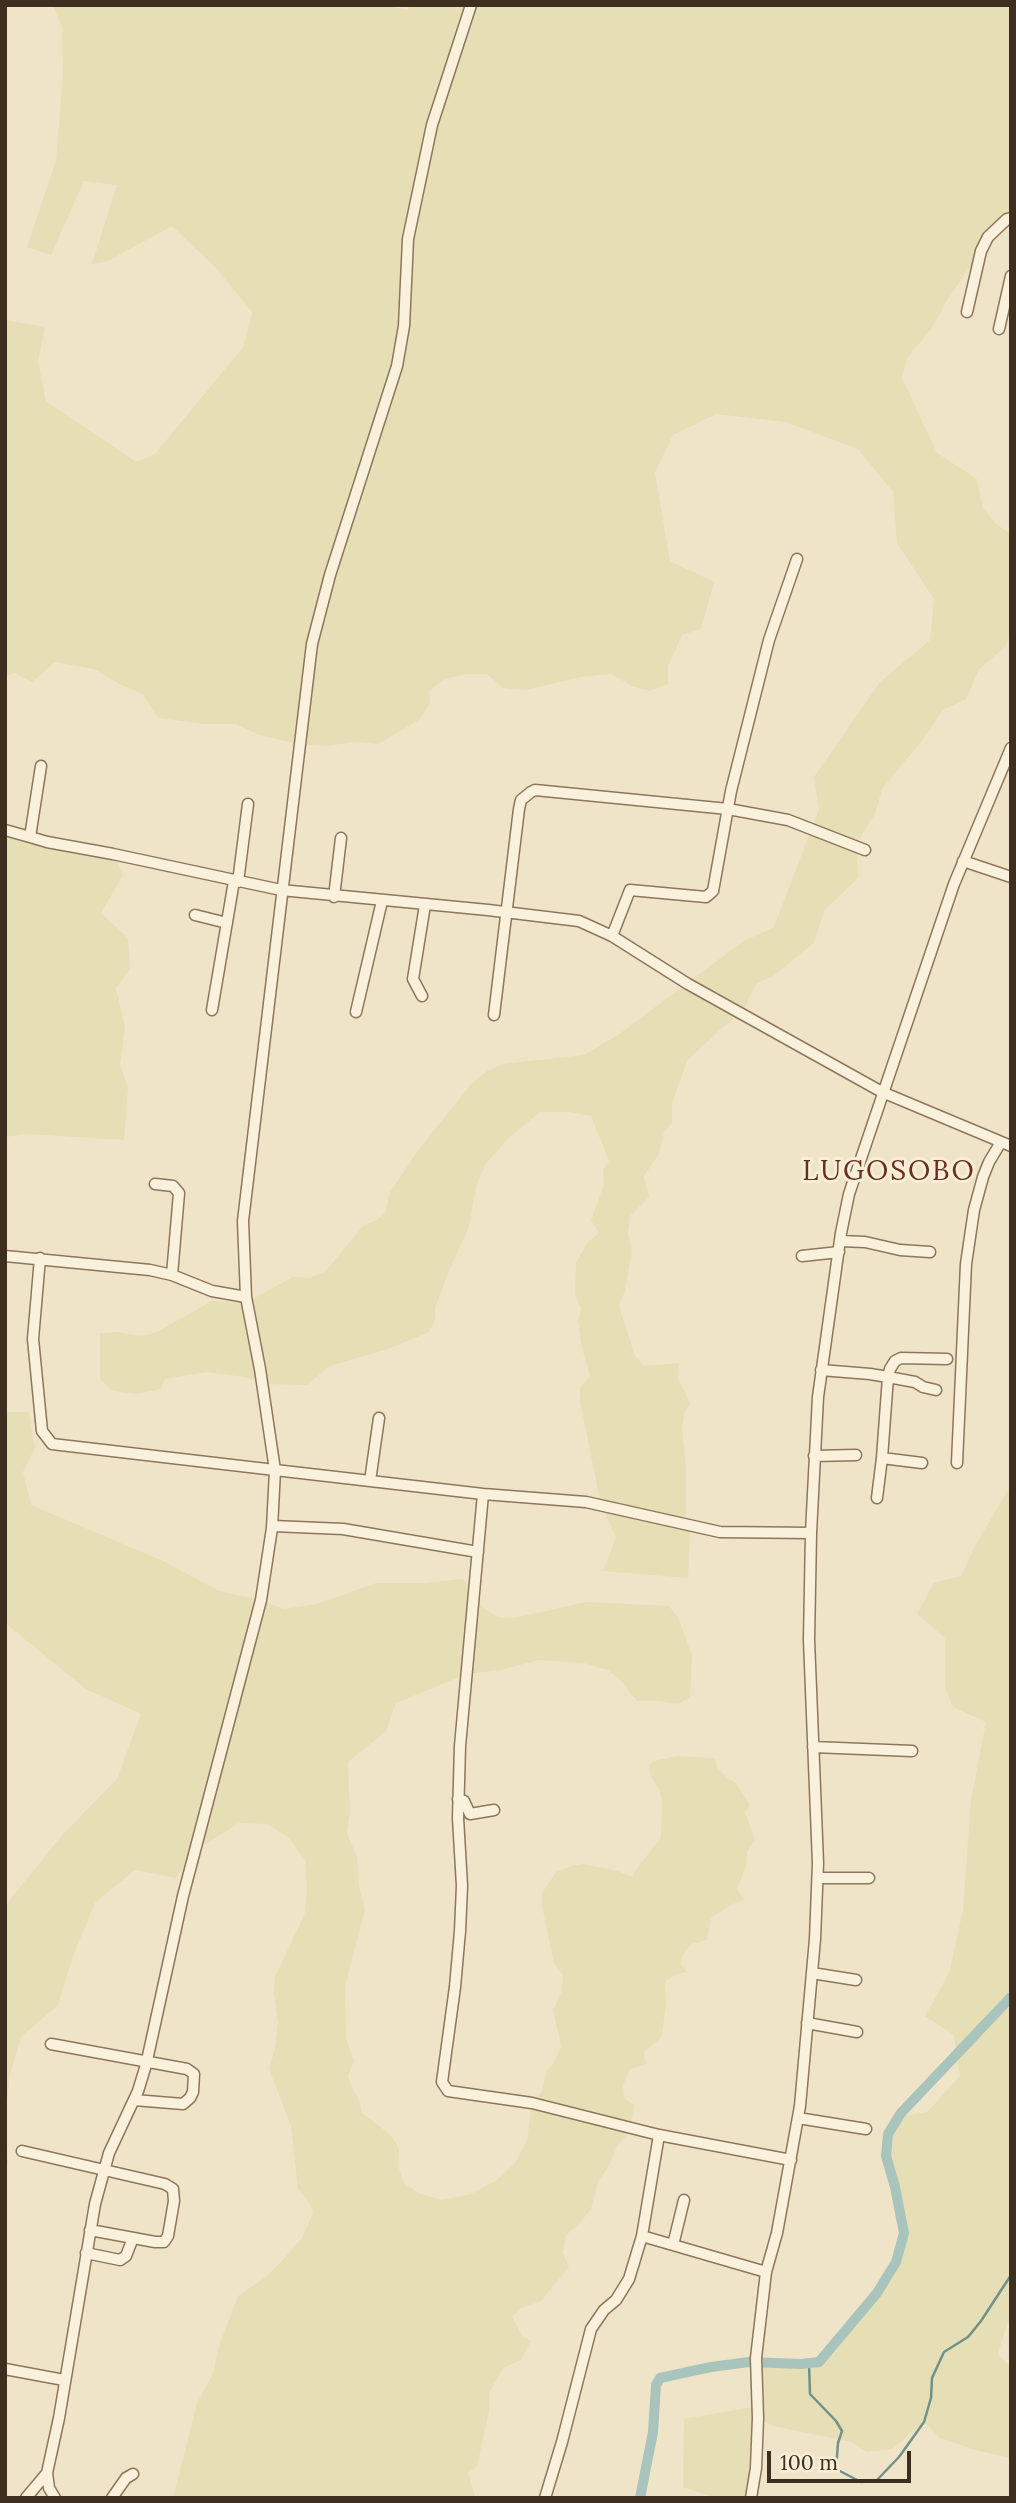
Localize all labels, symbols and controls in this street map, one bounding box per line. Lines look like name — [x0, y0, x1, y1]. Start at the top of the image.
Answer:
district label: LUGOSOBO — [803, 1155, 975, 1189]
scale bar — [771, 2436, 914, 2480]
text: 100 m — [780, 2449, 838, 2476]

